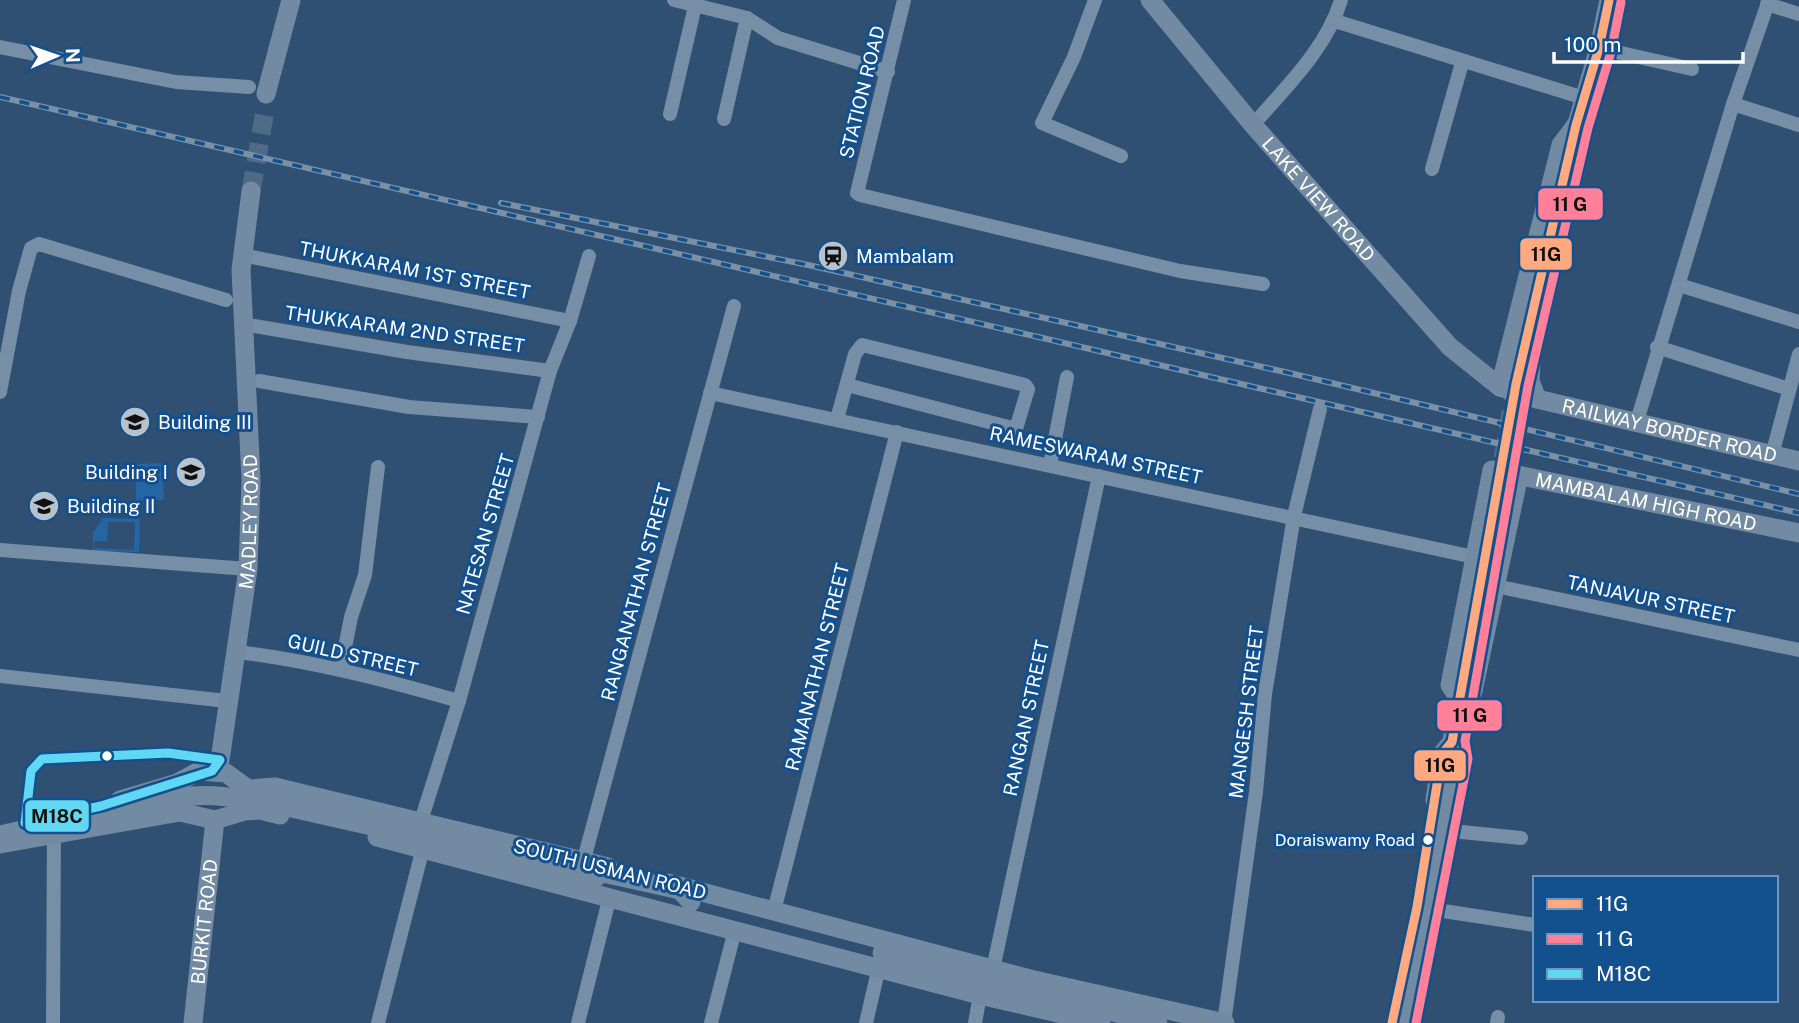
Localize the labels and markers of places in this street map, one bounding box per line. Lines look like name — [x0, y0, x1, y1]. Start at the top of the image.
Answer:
station icon: Mambalam — [816, 239, 850, 273]
place label: Mambalam — [856, 245, 954, 267]
school or university icon: Building III — [118, 405, 152, 439]
place label: Building III — [158, 411, 252, 433]
school or university icon: Building I — [174, 455, 208, 489]
place label: Building I — [85, 461, 168, 483]
school or university icon: Building II — [27, 489, 61, 523]
place label: Building II — [67, 495, 155, 517]
unlabelled marker — [100, 749, 114, 763]
place label: Doraiswamy Road — [1275, 830, 1415, 850]
marker: Doraiswamy Road — [1421, 833, 1435, 847]

